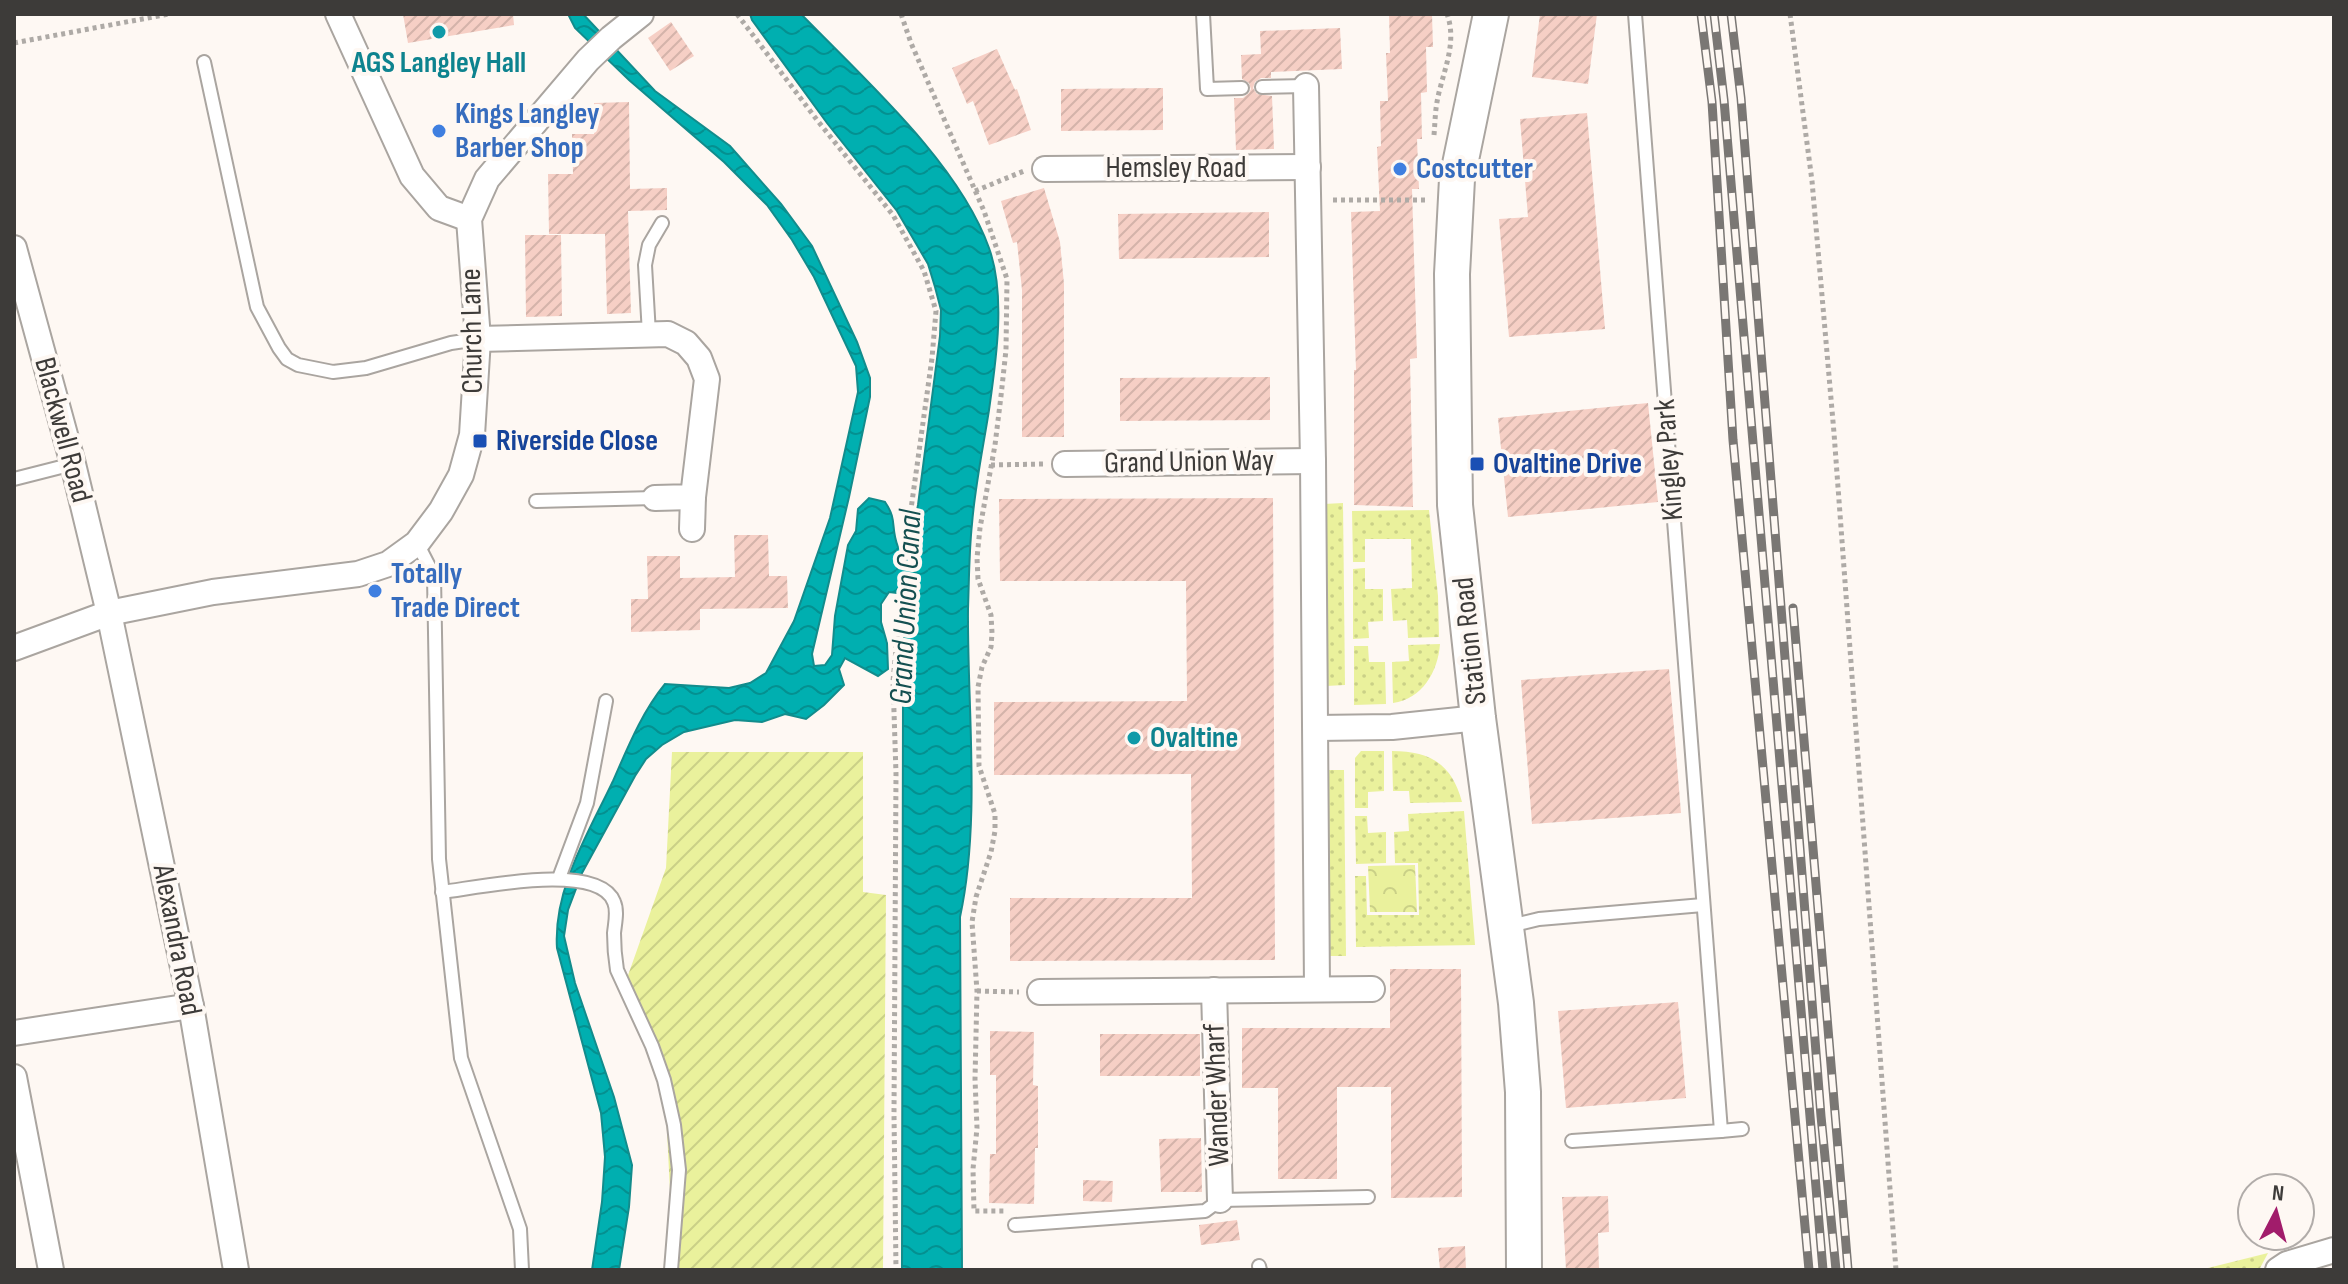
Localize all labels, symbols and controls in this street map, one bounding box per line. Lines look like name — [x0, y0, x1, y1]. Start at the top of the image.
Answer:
marker: AGS Langley Hall — [430, 23, 448, 41]
place label: AGS Langley Hall — [351, 45, 526, 81]
place label: Kings Langley Barber Shop — [455, 96, 600, 166]
marker: Kings Langley Barber Shop — [430, 122, 448, 140]
street label: Hemsley Road — [1105, 150, 1247, 186]
place label: Costcutter — [1416, 151, 1533, 187]
marker: Costcutter — [1391, 160, 1409, 178]
street label: Church Lane — [453, 268, 491, 394]
street label: Blackwell Road — [26, 354, 100, 506]
street label: Kingley Park — [1647, 398, 1691, 522]
place label: Riverside Close — [496, 423, 658, 459]
marker: Riverside Close — [471, 432, 489, 450]
street label: Grand Union Way — [1104, 443, 1275, 481]
place label: Ovaltine Drive — [1493, 446, 1642, 482]
marker: Ovaltine Drive — [1468, 455, 1486, 473]
water label: Grand Union Canal — [881, 507, 931, 705]
place label: Totally Trade Direct — [391, 556, 520, 626]
street label: Station Road — [1445, 575, 1495, 707]
marker: Totally Trade Direct — [366, 582, 384, 600]
place label: Ovaltine — [1150, 720, 1238, 756]
marker: Ovaltine — [1125, 729, 1143, 747]
street label: Alexandra Road — [145, 861, 209, 1018]
street label: Wander Wharf — [1197, 1023, 1237, 1167]
north arrow — [2236, 1172, 2316, 1252]
text: N — [2271, 1180, 2285, 1208]

